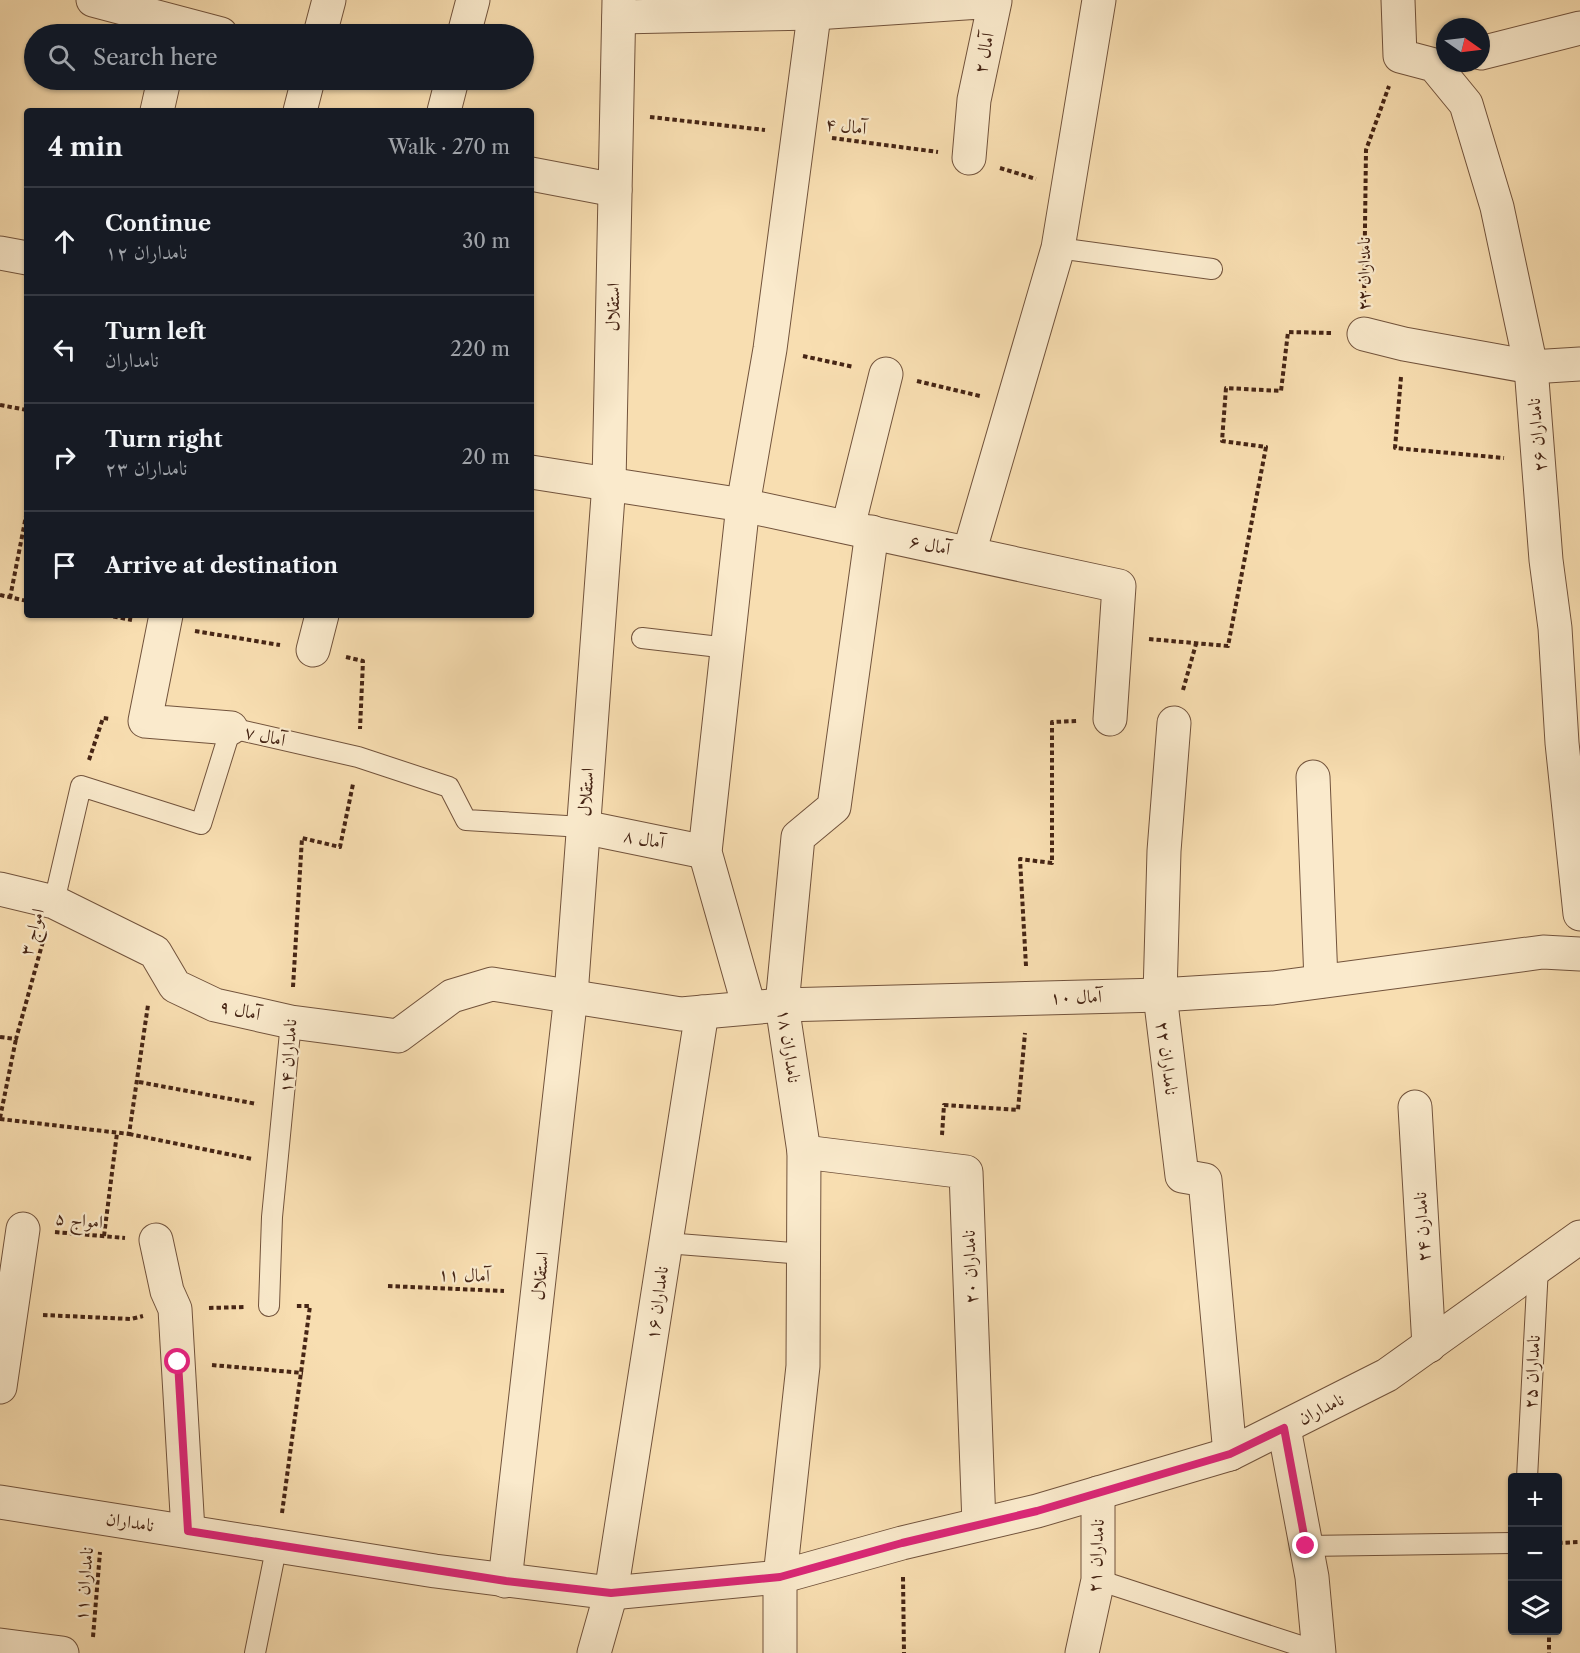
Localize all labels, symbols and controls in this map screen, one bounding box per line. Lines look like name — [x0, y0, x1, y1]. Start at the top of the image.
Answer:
north arrow — [1436, 18, 1490, 72]
search box — [24, 24, 534, 90]
street label: آمال ۲ — [969, 29, 999, 75]
icon: search — [45, 41, 78, 74]
text: Search here — [93, 44, 218, 71]
street label: آمال ۴ — [824, 113, 870, 140]
text: 4 min — [48, 131, 123, 163]
text: Walk · 270 m — [388, 135, 510, 159]
text: Continue — [105, 210, 211, 237]
icon: ahead — [48, 225, 81, 258]
text: 30 m — [462, 229, 510, 253]
street label: نامداران ۲۲ — [1353, 237, 1375, 311]
text: نامداران ۱۲ — [105, 240, 187, 264]
street label: استقلال — [602, 282, 624, 332]
text: Turn left — [105, 318, 206, 345]
icon: left — [48, 333, 81, 366]
text: 220 m — [450, 337, 510, 361]
text: نامداران — [105, 348, 159, 372]
street label: نامداران ۲۶ — [1523, 397, 1551, 473]
text: Turn right — [105, 426, 223, 453]
icon: right — [48, 441, 81, 474]
text: 20 m — [462, 445, 510, 469]
text: نامداران ۲۳ — [105, 456, 187, 480]
street label: آمال ۶ — [908, 530, 954, 560]
icon: arrive — [48, 549, 81, 582]
text: Arrive at destination — [105, 552, 338, 579]
street label: آمال ۷ — [242, 721, 290, 752]
street label: استقلال — [573, 767, 599, 817]
street label: آمال ۸ — [622, 824, 668, 854]
street label: امواج ۳ — [15, 906, 54, 960]
street label: آمال ۱۰ — [1050, 986, 1104, 1008]
street label: آمال ۹ — [217, 995, 265, 1026]
street label: نامداران ۱۸ — [773, 1008, 805, 1084]
street label: نامداران ۱۴ — [274, 1018, 302, 1094]
street label: نامداران ۲۲ — [1152, 1020, 1182, 1096]
street label: نامدارن ۲۴ — [1409, 1191, 1435, 1263]
street label: امواج ۵ — [54, 1207, 104, 1238]
street label: نامداران ۲۰ — [958, 1230, 982, 1304]
street label: استقلال — [527, 1251, 553, 1301]
street label: آمال ۱۱ — [438, 1263, 492, 1287]
street label: نامداران ۱۶ — [641, 1265, 673, 1341]
street label: نامداران ۲۵ — [1519, 1334, 1545, 1410]
route start — [164, 1348, 190, 1374]
street label: نامداران — [1294, 1388, 1348, 1430]
map controls — [1508, 1473, 1562, 1635]
button: + — [1508, 1473, 1562, 1527]
street label: نامداران — [104, 1507, 156, 1537]
street label: نامداران ۲۱ — [1083, 1518, 1109, 1594]
button: − — [1508, 1527, 1562, 1581]
route end — [1292, 1532, 1318, 1558]
street label: نامداران ۱۱ — [70, 1546, 98, 1622]
button: layers — [1508, 1581, 1562, 1635]

